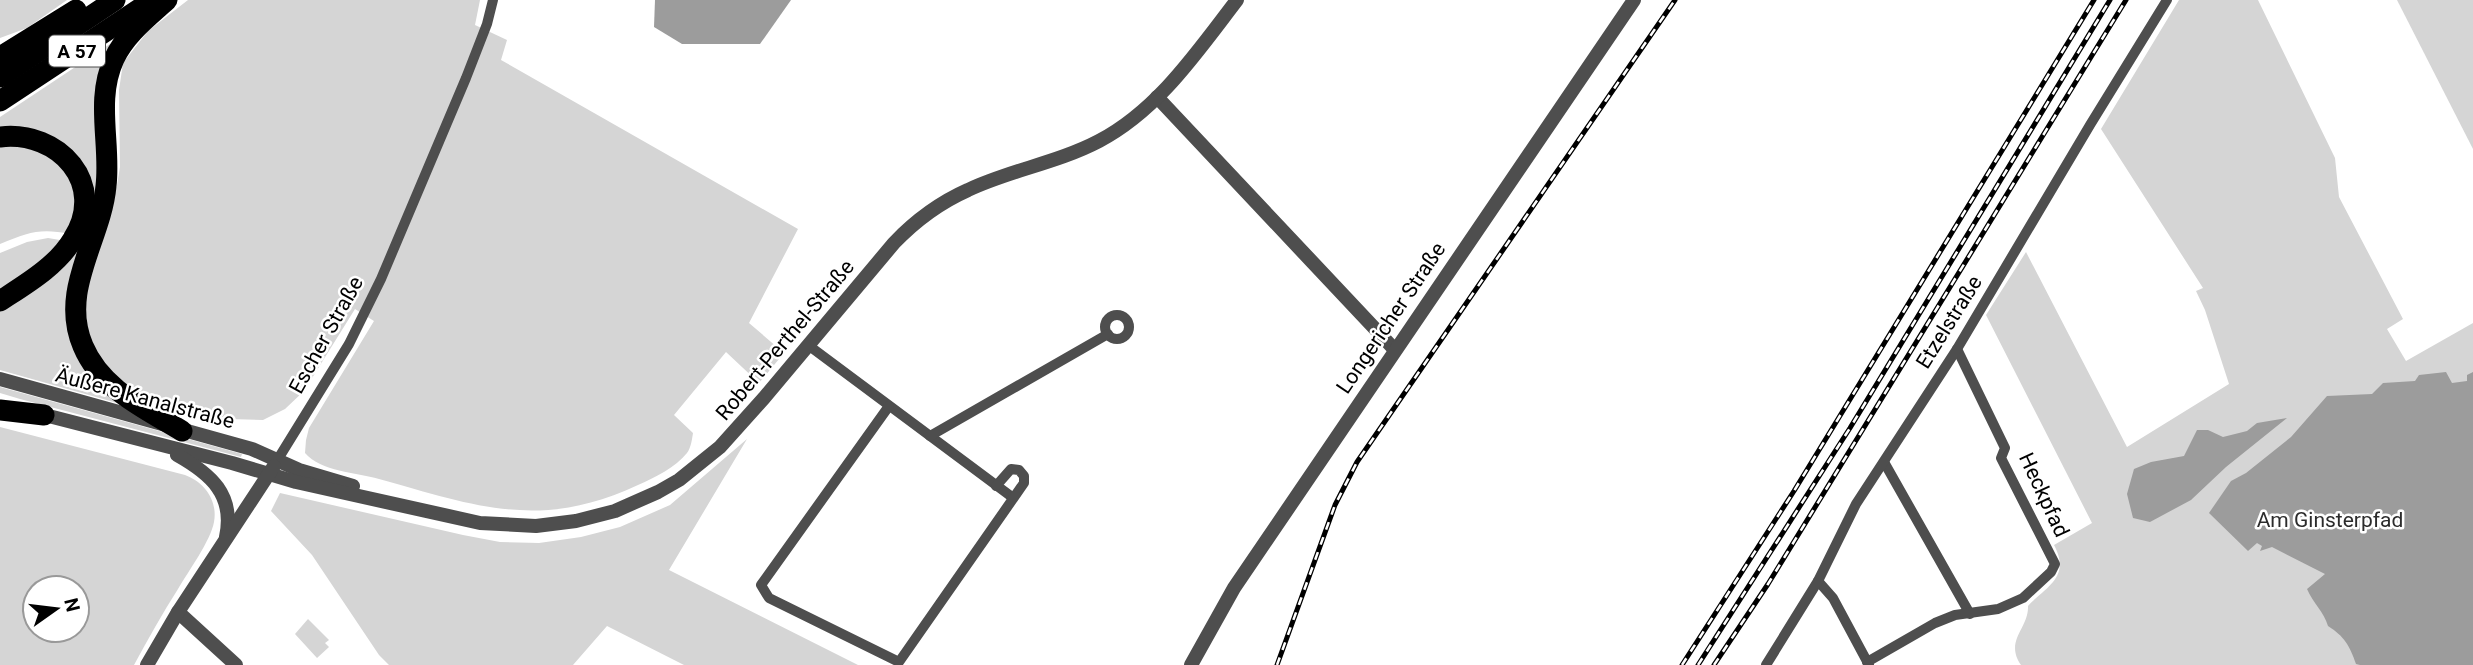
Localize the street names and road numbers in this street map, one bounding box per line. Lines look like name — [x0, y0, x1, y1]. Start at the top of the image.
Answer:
road number: A 57 — [49, 36, 105, 66]
street label: Longericher Straße — [1332, 238, 1450, 398]
street label: Robert-Perthel-Straße — [711, 255, 859, 425]
street label: Etzelstraße — [1911, 271, 1987, 373]
street label: Escher Straße — [284, 272, 368, 398]
street label: Äußere Kanalstraße — [53, 363, 237, 433]
street label: Heckpfad — [2014, 449, 2074, 541]

